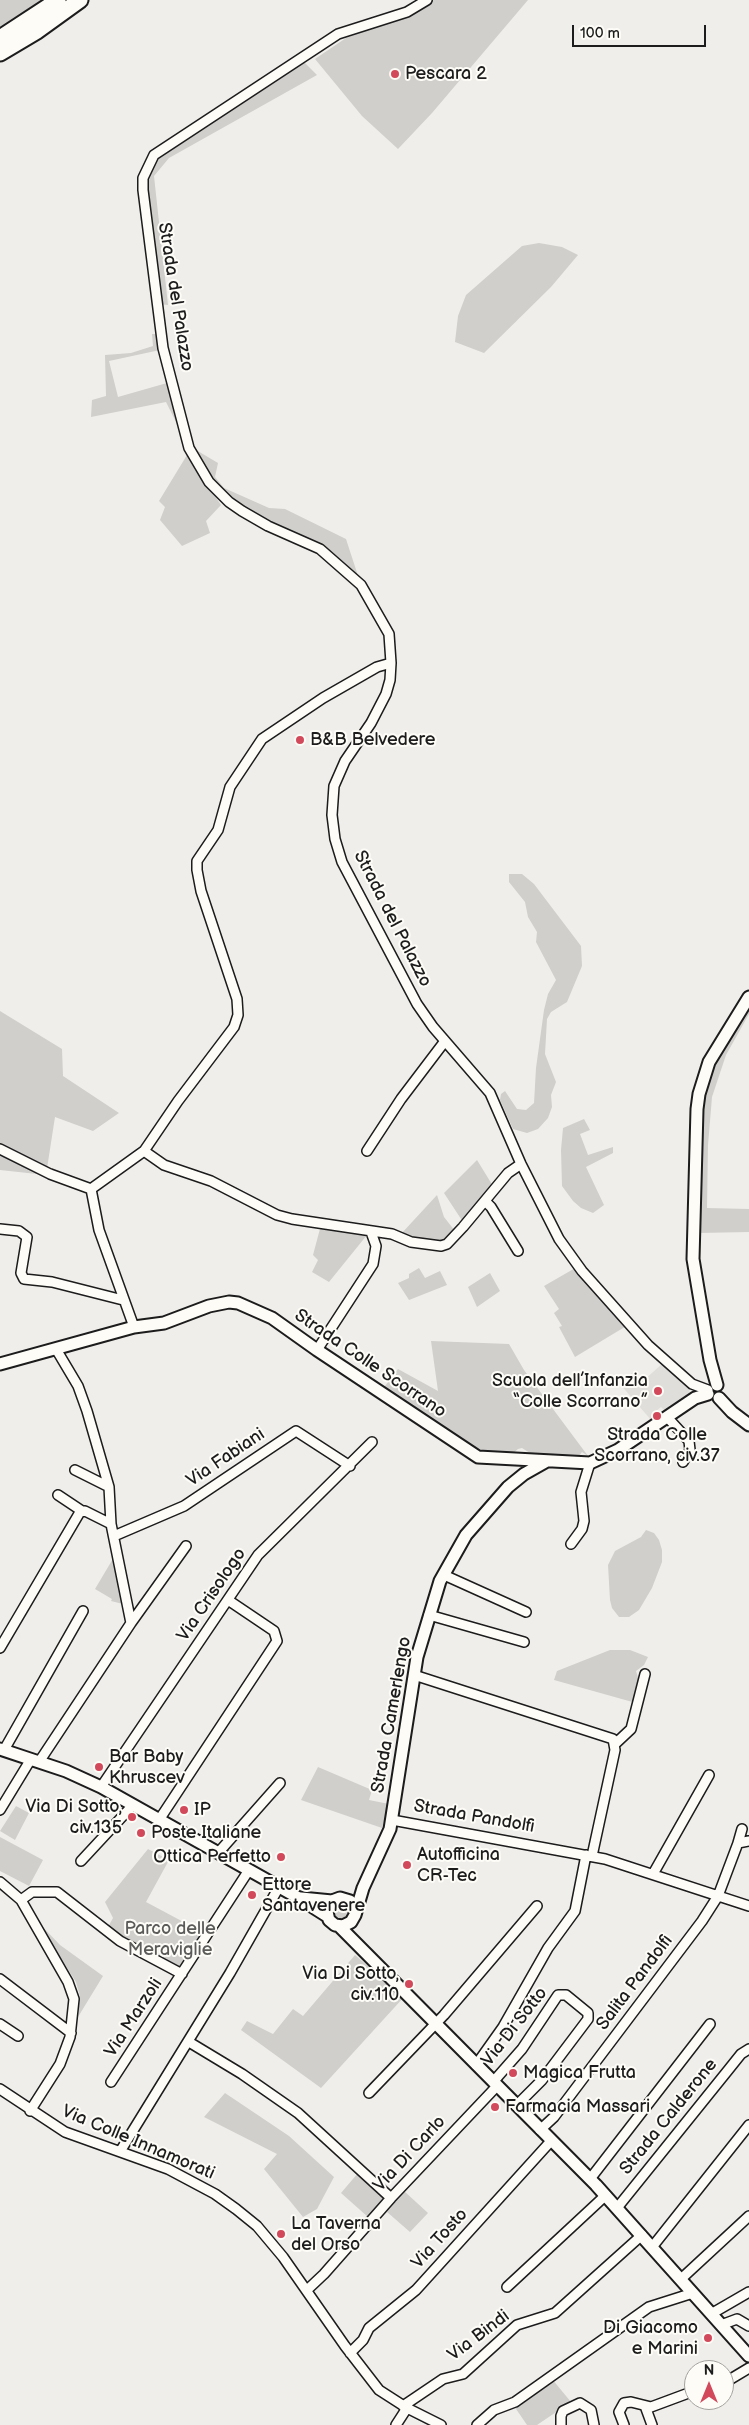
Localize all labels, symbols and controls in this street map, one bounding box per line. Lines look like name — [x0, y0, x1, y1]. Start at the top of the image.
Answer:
scale bar — [574, 15, 708, 47]
text: 100 m — [580, 24, 620, 43]
place label: Pescara 2 — [405, 63, 487, 85]
marker: Pescara 2 — [389, 68, 401, 80]
street label: Strada del Palazzo — [153, 221, 197, 373]
place label: B&B Belvedere — [310, 729, 435, 751]
marker: B&B Belvedere — [294, 734, 306, 746]
street label: Strada del Palazzo — [348, 847, 436, 991]
street label: Strada Colle Scorrano — [290, 1305, 450, 1423]
place label: Scuola dell’Infanzia “Colle Scorrano” — [492, 1370, 648, 1412]
marker: Scuola dell’Infanzia “Colle Scorrano” — [652, 1385, 664, 1397]
marker: Strada Colle Scorrano, civ.37 — [651, 1410, 663, 1422]
street label: Via Fabiani — [183, 1424, 269, 1492]
place label: Strada Colle Scorrano, civ.37 — [594, 1424, 720, 1466]
street label: Via Crisologo — [173, 1544, 251, 1646]
street label: Strada Camerlengo — [368, 1635, 416, 1795]
place label: Bar Baby Khruscev — [109, 1746, 185, 1788]
marker: Bar Baby Khruscev — [93, 1761, 105, 1773]
place label: Via Di Sotto, civ.135 — [25, 1796, 122, 1838]
street label: Strada Pandolfi — [412, 1796, 536, 1838]
place label: IP — [194, 1799, 211, 1821]
marker: IP — [178, 1804, 190, 1816]
marker: Via Di Sotto, civ.135 — [126, 1811, 138, 1823]
place label: Poste Italiane — [151, 1822, 261, 1844]
marker: Poste Italiane — [135, 1827, 147, 1839]
place label: Autofficina CR-Tec — [417, 1844, 500, 1886]
place label: Ottica Perfetto — [153, 1846, 271, 1868]
marker: Ottica Perfetto — [275, 1851, 287, 1863]
marker: Autofficina CR-Tec — [401, 1859, 413, 1871]
place label: Ettore Santavenere — [262, 1874, 365, 1916]
marker: Ettore Santavenere — [246, 1889, 258, 1901]
park label: Parco delle Meraviglie — [124, 1918, 216, 1960]
street label: Salita Pandolfi — [592, 1931, 678, 2035]
place label: Via Di Sotto, civ.110 — [302, 1963, 399, 2006]
street label: Via Marzoli — [101, 1974, 167, 2062]
marker: Via Di Sotto, civ.110 — [403, 1978, 415, 1990]
street label: Via Di Sotto — [477, 1983, 553, 2071]
street label: Strada Calderone — [616, 2055, 722, 2179]
place label: Magica Frutta — [523, 2062, 636, 2084]
marker: Magica Frutta — [507, 2067, 519, 2079]
place label: Farmacia Massari — [505, 2096, 650, 2118]
street label: Via Colle Innamorati — [58, 2101, 218, 2185]
marker: Farmacia Massari — [489, 2101, 501, 2113]
street label: Via Di Carlo — [369, 2111, 451, 2197]
street label: Via Tosto — [407, 2204, 473, 2274]
place label: La Taverna del Orso — [291, 2213, 381, 2256]
marker: La Taverna del Orso — [275, 2228, 287, 2240]
street label: Via Bindi — [444, 2306, 514, 2366]
place label: Di Giacomo e Marini — [603, 2317, 698, 2360]
marker: Di Giacomo e Marini — [702, 2332, 714, 2344]
north arrow — [684, 2360, 734, 2410]
text: N — [704, 2362, 714, 2379]

